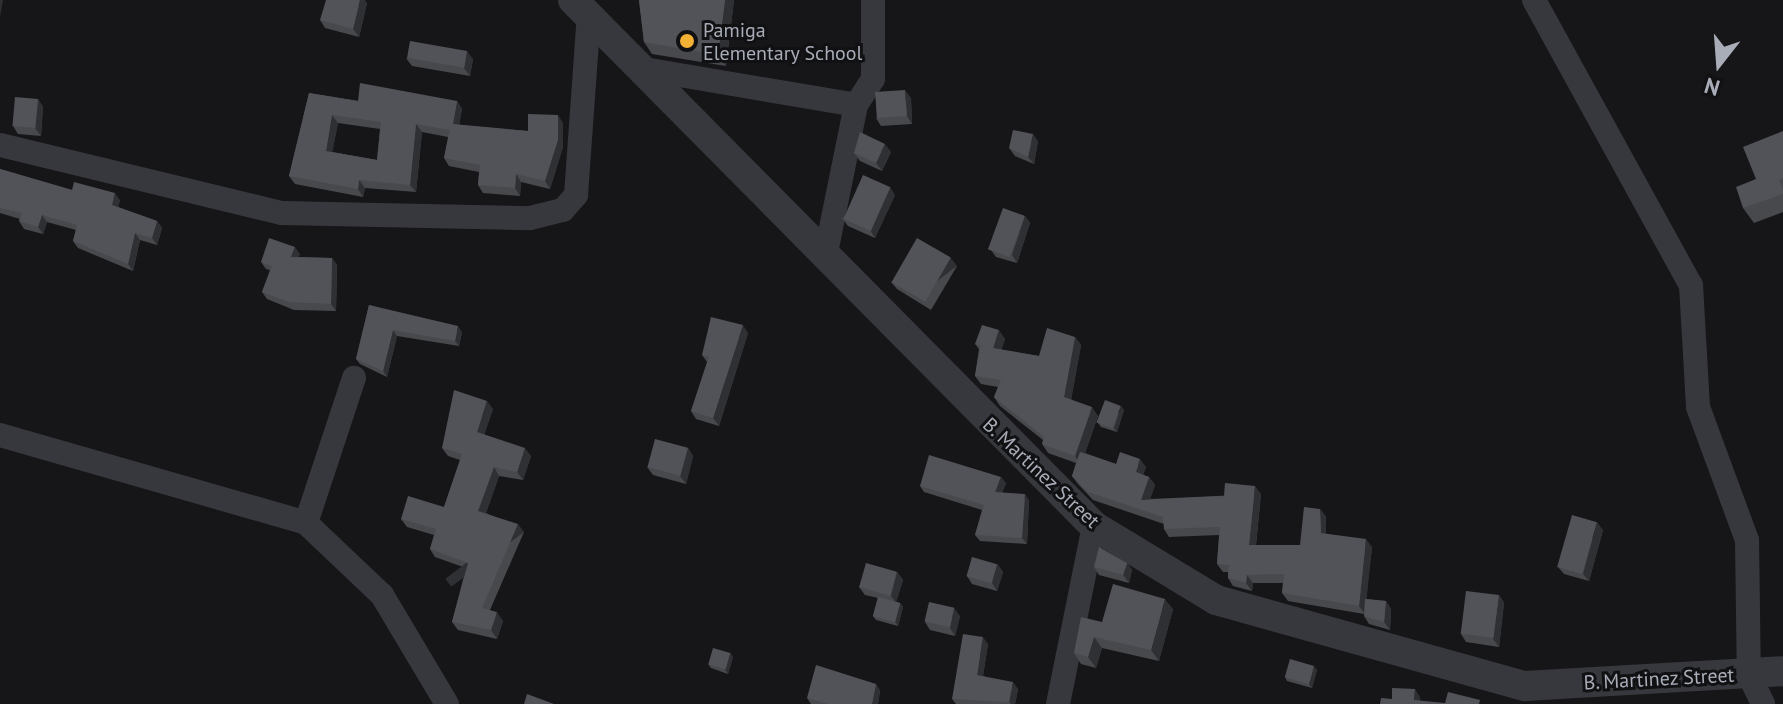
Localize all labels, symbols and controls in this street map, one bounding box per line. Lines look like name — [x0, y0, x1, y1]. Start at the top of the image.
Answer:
place label: Pamiga Elementary School — [703, 18, 863, 65]
north arrow — [1679, 24, 1759, 104]
marker: Pamiga Elementary School — [678, 32, 696, 50]
text: N — [1701, 71, 1723, 102]
street label: B. Martinez Street — [977, 412, 1105, 534]
street label: B. Martinez Street — [1582, 663, 1736, 695]

